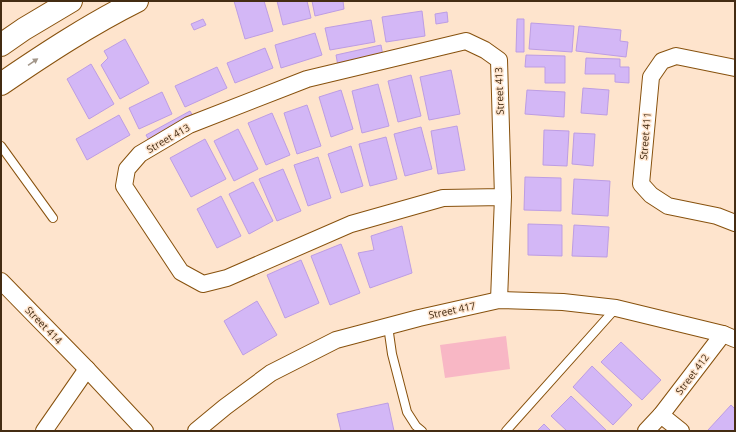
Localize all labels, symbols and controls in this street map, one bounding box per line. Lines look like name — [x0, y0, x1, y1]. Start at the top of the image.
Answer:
one-way arrow — [28, 58, 38, 66]
street label: Street 413 — [491, 67, 507, 115]
street label: Street 411 — [636, 112, 654, 160]
street label: Street 413 — [144, 120, 192, 156]
street label: Street 417 — [427, 298, 477, 322]
street label: Street 414 — [22, 303, 66, 347]
street label: Street 412 — [672, 351, 712, 397]

